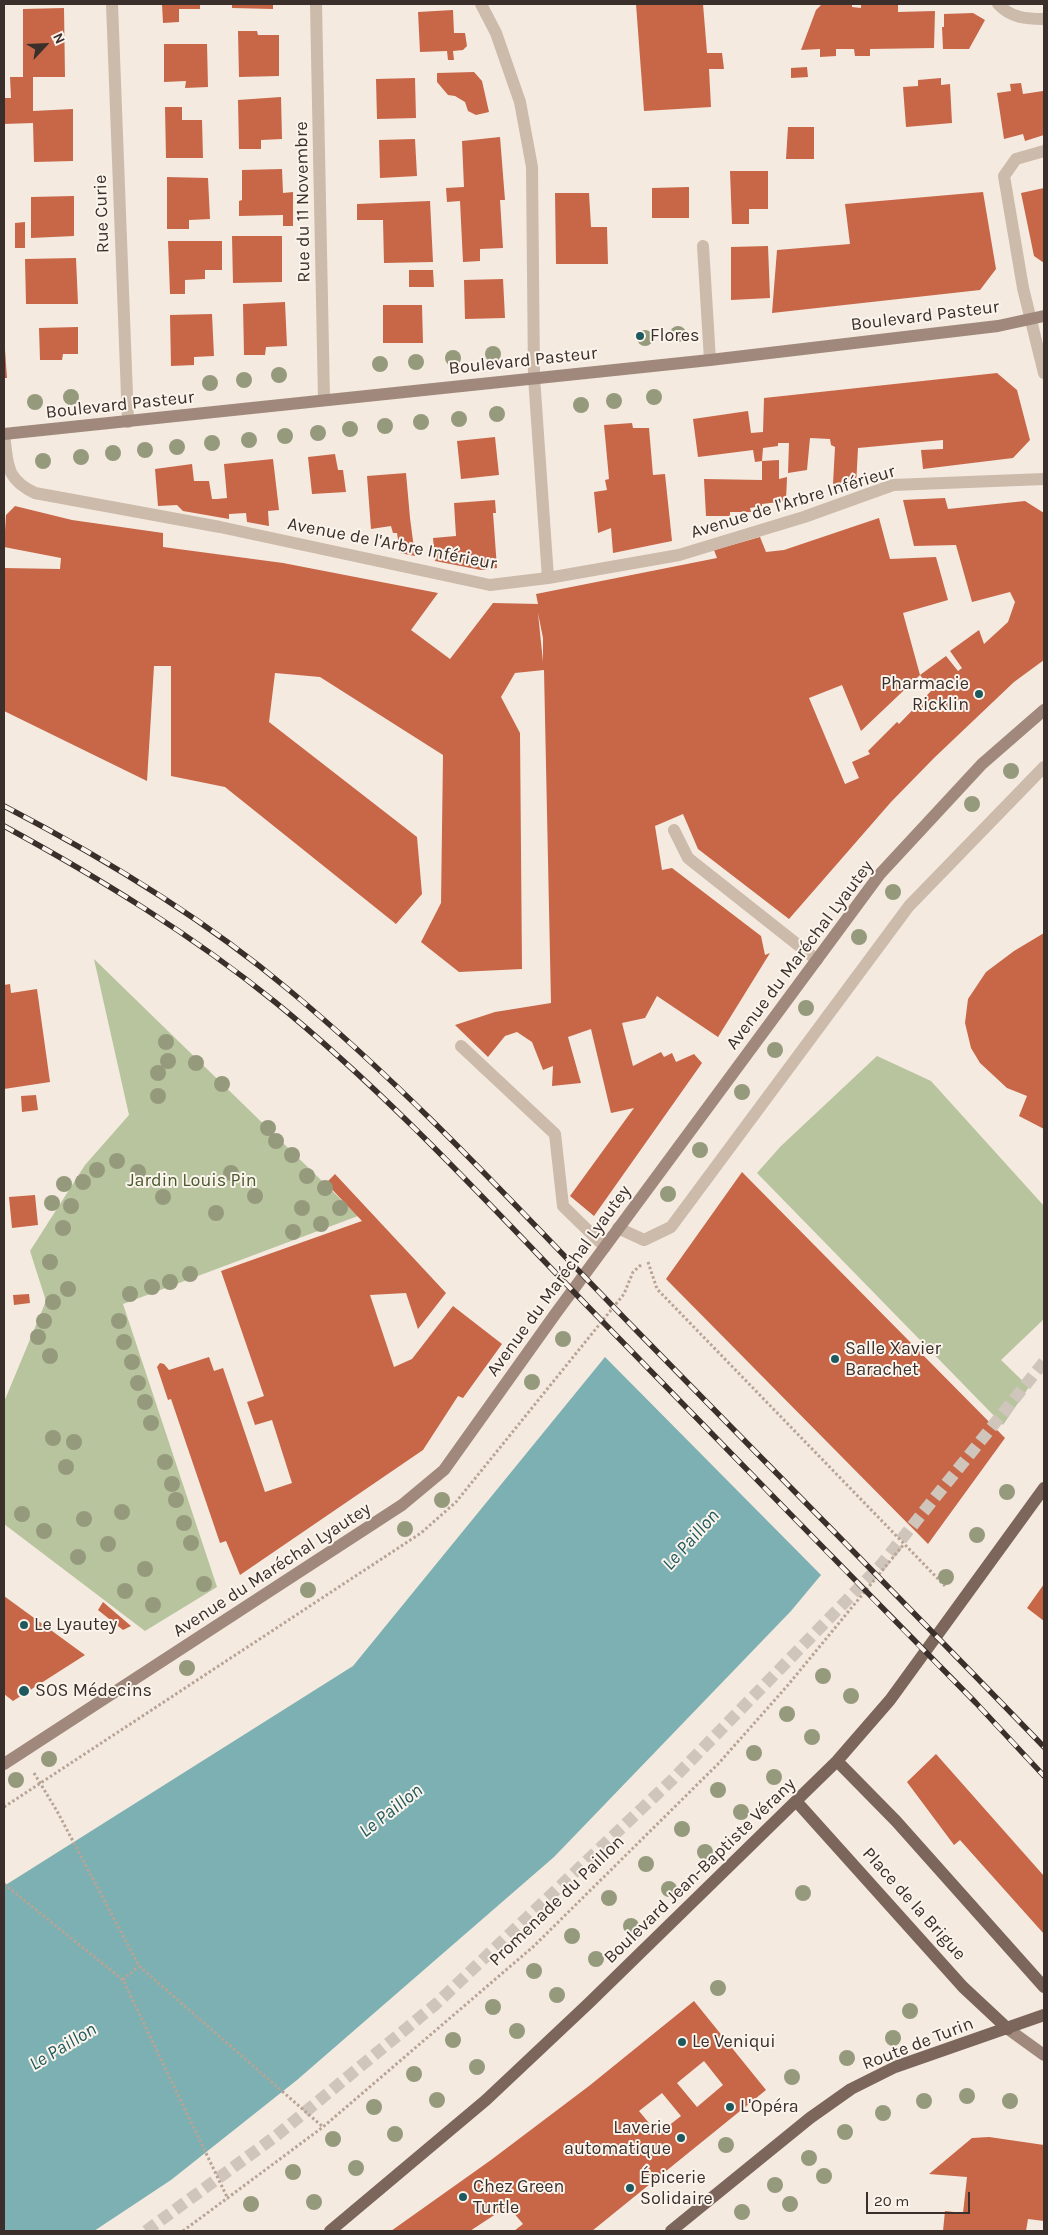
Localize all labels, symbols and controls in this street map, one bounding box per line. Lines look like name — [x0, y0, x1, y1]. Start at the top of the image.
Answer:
north arrow — [20, 20, 70, 70]
text: N — [49, 30, 69, 47]
street label: Rue du 11 Novembre — [291, 121, 315, 283]
street label: Rue Curie — [90, 174, 114, 254]
street label: Boulevard Pasteur — [850, 296, 1000, 336]
place label: Flores — [650, 325, 700, 347]
marker: Flores — [634, 330, 646, 342]
street label: Boulevard Pasteur — [448, 342, 598, 380]
street label: Boulevard Pasteur — [45, 386, 195, 424]
street label: Avenue de l'Arbre Inférieur — [688, 461, 898, 543]
street label: Avenue de l'Arbre Inférieur — [286, 513, 498, 575]
place label: Pharmacie Ricklin — [881, 673, 969, 716]
marker: Pharmacie Ricklin — [973, 688, 985, 700]
street label: Avenue du Maréchal Lyautey — [722, 856, 878, 1054]
park label: Jardin Louis Pin — [127, 1170, 257, 1192]
street label: Avenue du Maréchal Lyautey — [482, 1181, 636, 1381]
place label: Salle Xavier Barachet — [845, 1338, 941, 1380]
marker: Salle Xavier Barachet — [829, 1353, 841, 1365]
street label: Avenue du Maréchal Lyautey — [169, 1498, 375, 1642]
water label: Le Paillon — [658, 1505, 724, 1575]
place label: Le Lyautey — [34, 1614, 117, 1636]
marker: Le Lyautey — [18, 1619, 30, 1631]
place label: SOS Médecins — [35, 1680, 152, 1702]
marker: SOS Médecins — [17, 1684, 31, 1698]
street label: Boulevard Jean-Baptiste Vérany — [600, 1774, 800, 1968]
water label: Le Paillon — [355, 1779, 427, 1843]
street label: Promenade du Paillon — [485, 1831, 629, 1971]
street label: Place de la Brigue — [858, 1843, 970, 1965]
street label: Route de Turin — [859, 2013, 977, 2075]
water label: Le Paillon — [25, 2018, 101, 2076]
place label: Le Veniqui — [692, 2031, 776, 2053]
marker: Le Veniqui — [676, 2036, 688, 2048]
place label: L'Opéra — [740, 2096, 799, 2118]
marker: L'Opéra — [724, 2101, 736, 2113]
place label: Laverie automatique — [564, 2117, 671, 2160]
marker: Laverie automatique — [675, 2132, 687, 2144]
place label: Épicerie Solidaire — [640, 2167, 713, 2210]
place label: Chez Green Turtle — [473, 2176, 564, 2218]
marker: Épicerie Solidaire — [624, 2182, 636, 2194]
scale bar — [868, 2182, 972, 2214]
marker: Chez Green Turtle — [457, 2191, 469, 2203]
text: 20 m — [874, 2192, 909, 2210]

